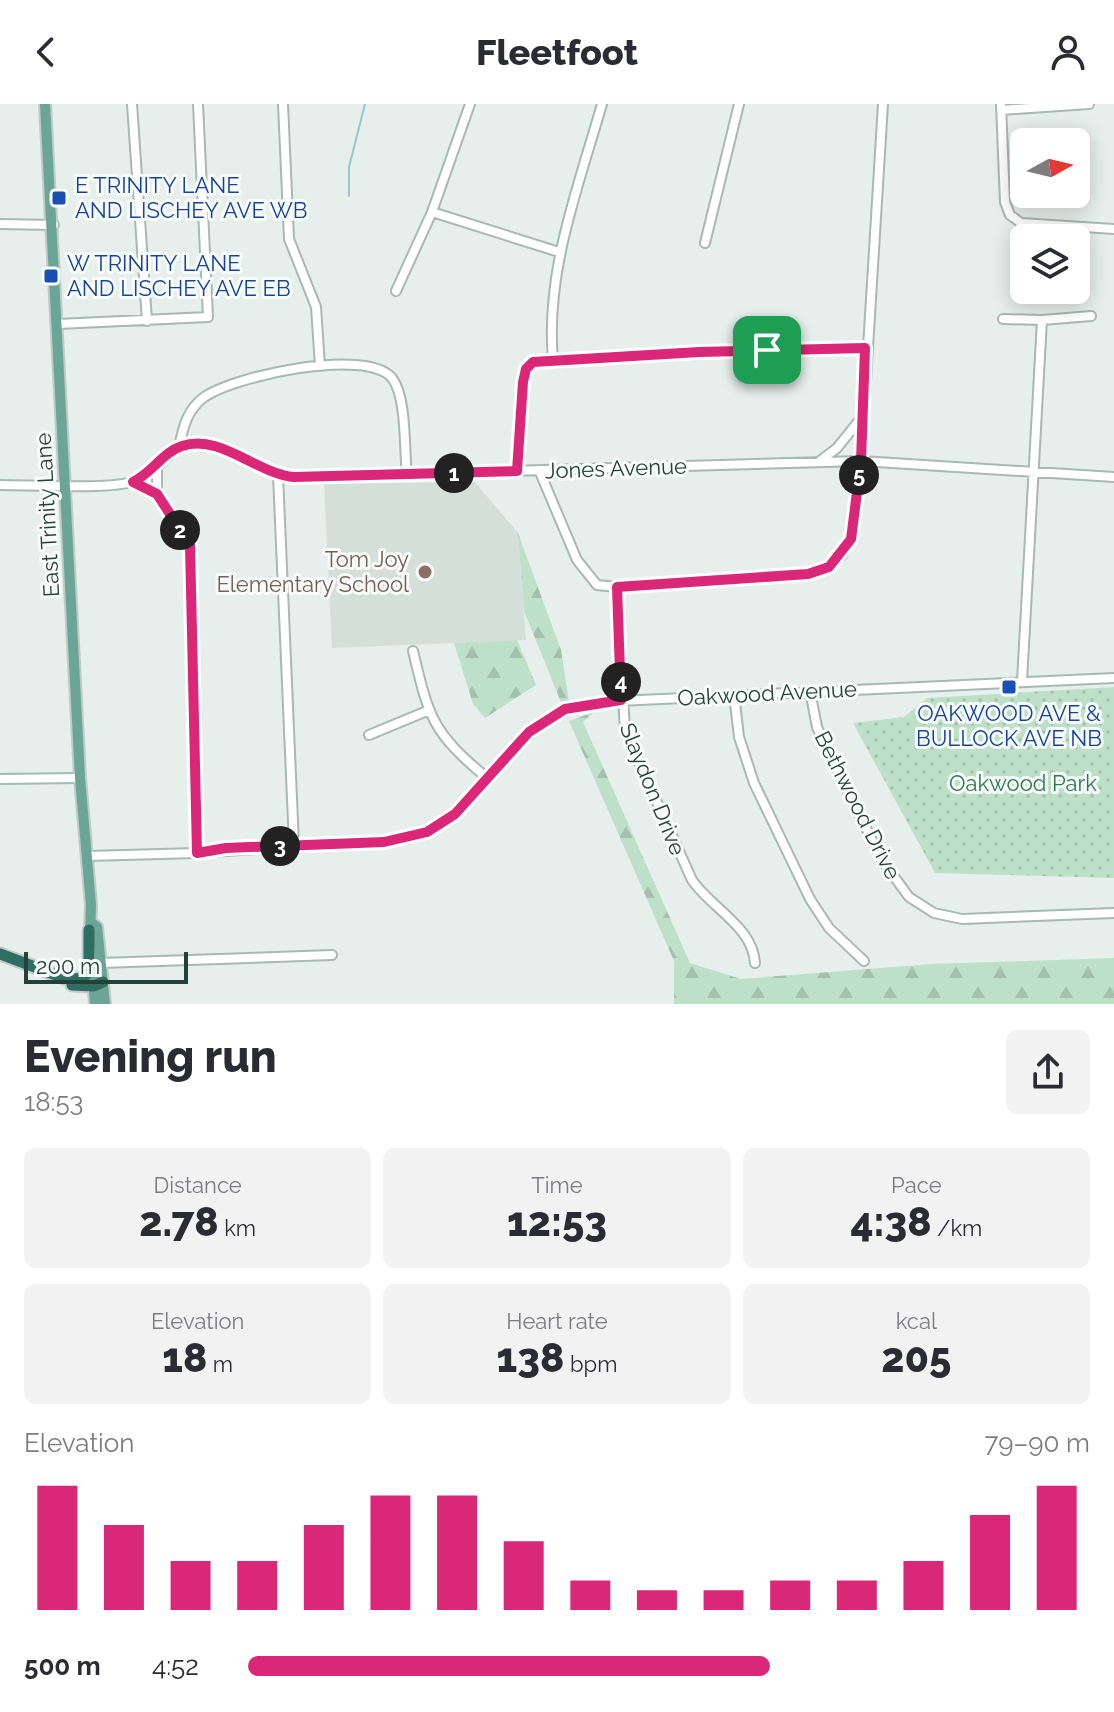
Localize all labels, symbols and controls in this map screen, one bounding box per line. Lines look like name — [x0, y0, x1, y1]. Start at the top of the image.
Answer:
icon: back — [24, 30, 68, 74]
icon: person — [1046, 30, 1090, 74]
text: Fleetfoot — [476, 31, 638, 73]
north arrow — [1010, 128, 1090, 208]
map controls — [1010, 128, 1090, 304]
place label: E TRINITY LANE AND LISCHEY AVE WB — [75, 172, 307, 223]
marker: E TRINITY LANE AND LISCHEY AVE WB — [50, 189, 68, 207]
button: layers — [1010, 224, 1090, 304]
place label: W TRINITY LANE AND LISCHEY AVE EB — [67, 250, 291, 301]
marker: W TRINITY LANE AND LISCHEY AVE EB — [42, 267, 60, 285]
pin — [733, 316, 801, 384]
icon: arrive — [745, 328, 789, 372]
street label: East Trinity Lane — [30, 432, 64, 598]
pin: 1 — [434, 453, 474, 493]
street label: Jones Avenue — [545, 453, 687, 483]
pin: 5 — [839, 455, 879, 495]
text: 1 — [449, 460, 459, 486]
text: 5 — [853, 462, 865, 488]
pin: 2 — [160, 510, 200, 550]
text: 2 — [174, 517, 186, 543]
place label: Tom Joy Elementary School — [216, 546, 409, 597]
marker: Tom Joy Elementary School — [416, 563, 434, 581]
pin: 4 — [601, 662, 641, 702]
text: 4 — [615, 669, 627, 695]
street label: Oakwood Avenue — [677, 675, 857, 711]
marker: OAKWOOD AVE & BULLOCK AVE NB — [1000, 678, 1018, 696]
place label: OAKWOOD AVE & BULLOCK AVE NB — [916, 700, 1102, 751]
street label: Slaydon Drive — [615, 719, 691, 859]
street label: Bethwood Drive — [809, 727, 907, 884]
park label: Oakwood Park — [949, 770, 1097, 796]
pin: 3 — [260, 826, 300, 866]
text: 3 — [274, 833, 286, 859]
scale bar — [24, 948, 188, 984]
text: 200 m — [36, 953, 100, 979]
button: share — [1006, 1030, 1090, 1114]
text: Evening run — [24, 1031, 277, 1082]
text: 18:53 — [24, 1087, 84, 1117]
text: Distance — [154, 1172, 242, 1198]
text: Time — [531, 1172, 583, 1198]
text: Pace — [891, 1172, 942, 1198]
text: 2.78 — [139, 1198, 219, 1245]
text: 12:53 — [507, 1198, 607, 1245]
text: 4:38 — [850, 1198, 932, 1245]
text: km — [219, 1215, 256, 1241]
text: /km — [932, 1215, 982, 1241]
text: Elevation — [151, 1308, 244, 1334]
text: Heart rate — [506, 1308, 608, 1334]
text: kcal — [896, 1308, 937, 1334]
text: 18 — [162, 1334, 207, 1381]
text: 138 — [497, 1334, 564, 1381]
text: 205 — [881, 1334, 951, 1381]
text: m — [207, 1351, 233, 1377]
text: bpm — [564, 1351, 617, 1377]
text: Elevation — [24, 1428, 134, 1458]
text: 79–90 m — [984, 1428, 1090, 1458]
text: 500 m — [24, 1651, 101, 1681]
text: 4:52 — [152, 1651, 199, 1681]

